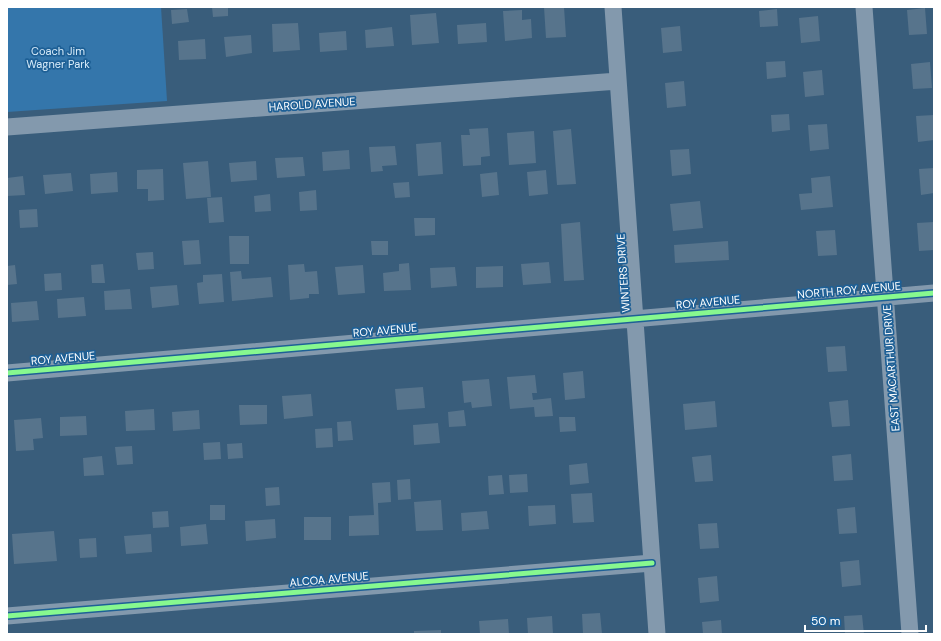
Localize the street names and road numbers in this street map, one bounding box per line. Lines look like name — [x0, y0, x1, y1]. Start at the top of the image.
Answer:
street label: HAROLD AVENUE — [268, 94, 356, 114]
street label: WINTERS DRIVE — [613, 233, 633, 313]
street label: NORTH ROY AVENUE — [797, 278, 901, 302]
street label: ROY AVENUE — [675, 292, 741, 312]
street label: EAST MACARTHUR DRIVE — [880, 304, 902, 432]
street label: ROY AVENUE — [352, 320, 418, 340]
street label: ROY AVENUE — [30, 348, 96, 368]
street label: ALCOA AVENUE — [289, 569, 369, 589]

